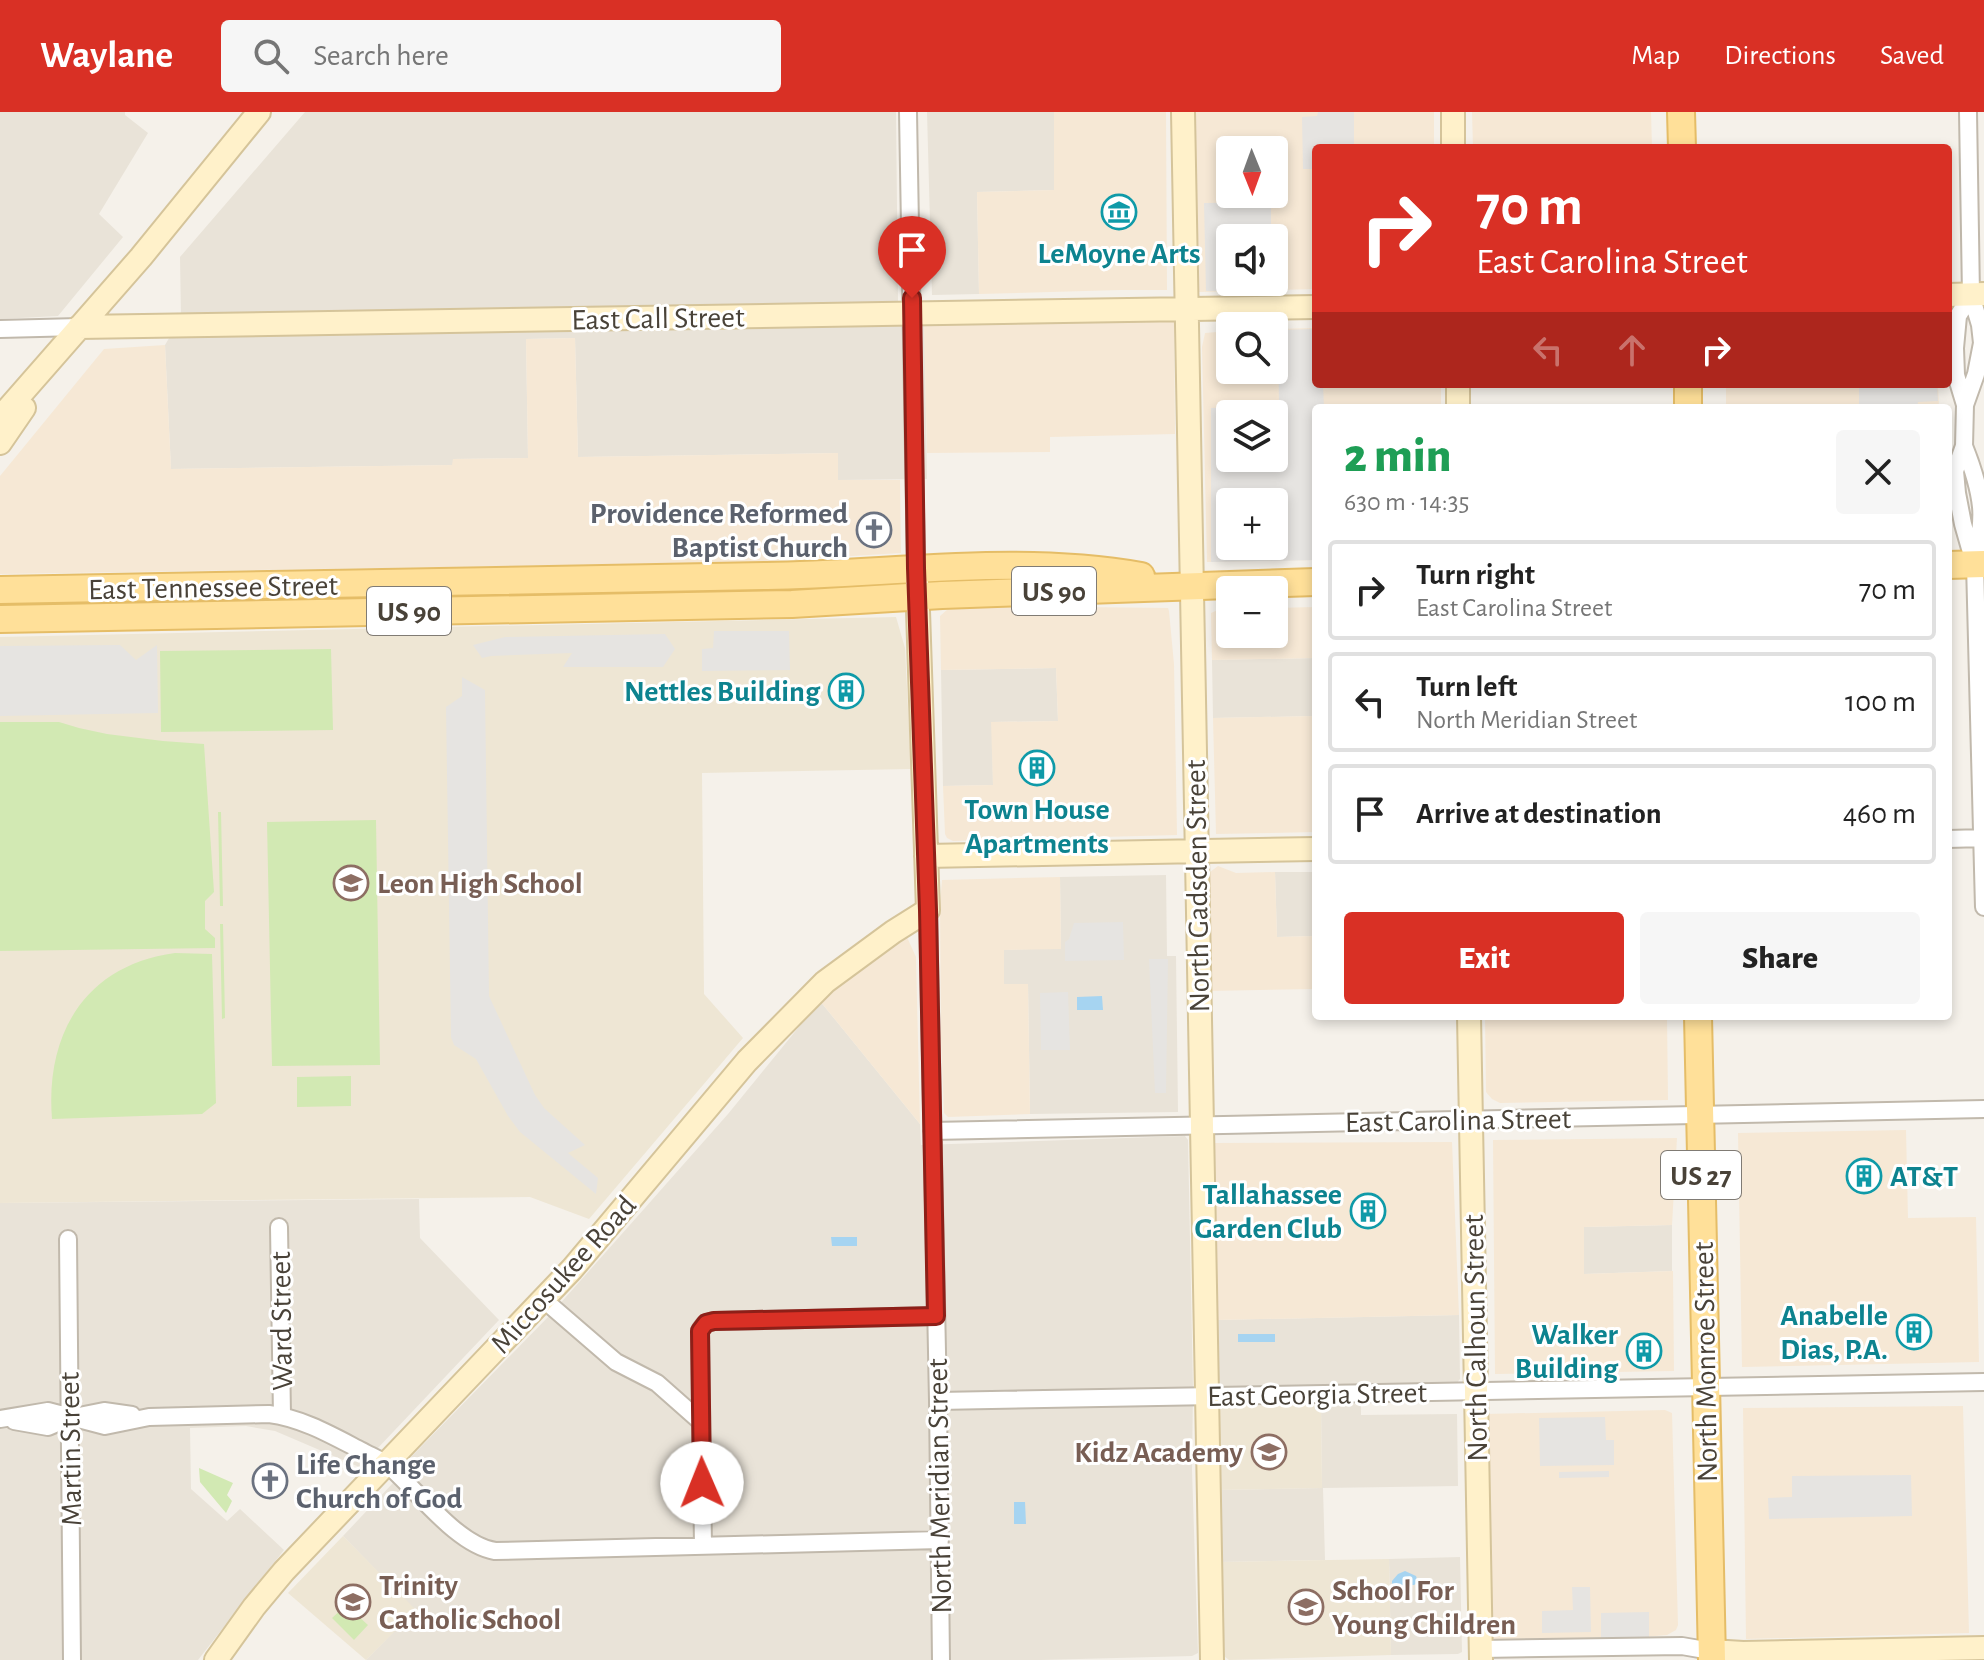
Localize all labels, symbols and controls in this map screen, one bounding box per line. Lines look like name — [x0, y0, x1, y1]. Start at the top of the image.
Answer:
search box — [221, 20, 781, 92]
icon: search — [249, 34, 293, 78]
text: Waylane — [40, 37, 173, 75]
text: Search here — [313, 41, 449, 71]
text: Map — [1631, 42, 1680, 70]
text: Directions — [1724, 42, 1836, 70]
text: Saved — [1880, 42, 1944, 70]
north arrow — [1216, 136, 1288, 208]
map controls — [1216, 136, 1288, 648]
icon: right — [1344, 176, 1448, 280]
text: 70 m — [1476, 179, 1583, 235]
museum icon: LeMoyne Arts — [1100, 193, 1138, 231]
pin — [878, 216, 946, 298]
button: sound — [1216, 224, 1288, 296]
icon: arrive — [890, 228, 934, 272]
place label: LeMoyne Arts — [1038, 239, 1200, 269]
text: East Carolina Street — [1476, 244, 1748, 280]
street label: East Call Street — [571, 302, 745, 336]
button: search — [1216, 312, 1288, 384]
icon: left — [1526, 328, 1570, 372]
icon: ahead — [1610, 328, 1654, 372]
icon: right — [1694, 328, 1738, 372]
button: layers — [1216, 400, 1288, 472]
button: close — [1836, 430, 1920, 514]
text: 2 min — [1344, 433, 1452, 481]
button: + — [1216, 488, 1288, 560]
text: 630 m · 14:35 — [1344, 489, 1469, 515]
place label: Providence Reformed Baptist Church — [590, 499, 848, 563]
church icon: Providence Reformed Baptist Church — [855, 511, 893, 549]
text: Turn right — [1416, 560, 1535, 590]
road number: US 90 — [1012, 567, 1096, 615]
icon: right — [1348, 568, 1392, 612]
street label: East Tennessee Street — [88, 571, 339, 605]
text: 70 m — [1859, 575, 1916, 605]
button: − — [1216, 576, 1288, 648]
road number: US 90 — [367, 587, 451, 635]
text: East Carolina Street — [1416, 595, 1612, 621]
building icon: Nettles Building — [827, 672, 865, 710]
text: Turn left — [1416, 672, 1517, 702]
place label: Nettles Building — [624, 677, 821, 707]
icon: left — [1348, 680, 1392, 724]
text: 100 m — [1845, 687, 1916, 717]
text: North Meridian Street — [1416, 707, 1637, 733]
building icon: Town House Apartments — [1018, 749, 1056, 787]
street label: North Gadsden Street — [1181, 759, 1215, 1013]
icon: arrive — [1348, 792, 1392, 836]
place label: Town House Apartments — [964, 795, 1110, 859]
text: Arrive at destination — [1416, 799, 1662, 829]
text: 460 m — [1843, 799, 1916, 829]
school or university icon: Leon High School — [332, 864, 370, 902]
place label: Leon High School — [377, 869, 583, 899]
button: Exit — [1344, 912, 1624, 1004]
button: Share — [1640, 912, 1920, 1004]
street label: East Carolina Street — [1345, 1104, 1572, 1138]
road number: US 27 — [1661, 1151, 1741, 1199]
building icon: AT&T — [1845, 1157, 1883, 1195]
place label: AT&T — [1890, 1162, 1958, 1192]
place label: Tallahassee Garden Club — [1194, 1180, 1342, 1244]
street label: Miccosukee Road — [485, 1190, 642, 1359]
building icon: Tallahassee Garden Club — [1349, 1192, 1387, 1230]
street label: North Calhoun Street — [1459, 1214, 1493, 1462]
street label: North Monroe Street — [1689, 1241, 1723, 1483]
street label: Ward Street — [266, 1251, 298, 1391]
place label: Anabelle Dias, P.A. — [1780, 1301, 1888, 1365]
building icon: Anabelle Dias, P.A. — [1895, 1313, 1933, 1351]
place label: Walker Building — [1515, 1320, 1619, 1384]
building icon: Walker Building — [1625, 1332, 1663, 1370]
street label: North Meridian Street — [923, 1358, 957, 1614]
street label: Martin Street — [55, 1371, 87, 1526]
street label: East Georgia Street — [1207, 1378, 1428, 1412]
school or university icon: Kidz Academy — [1250, 1433, 1288, 1471]
place label: Kidz Academy — [1074, 1438, 1244, 1468]
position arrow — [660, 1441, 744, 1525]
place label: Life Change Church of God — [296, 1450, 462, 1514]
church icon: Life Change Church of God — [251, 1462, 289, 1500]
place label: Trinity Catholic School — [379, 1571, 561, 1635]
place label: School For Young Children — [1332, 1576, 1516, 1640]
school or university icon: Trinity Catholic School — [334, 1583, 372, 1621]
school or university icon: School For Young Children — [1287, 1588, 1325, 1626]

